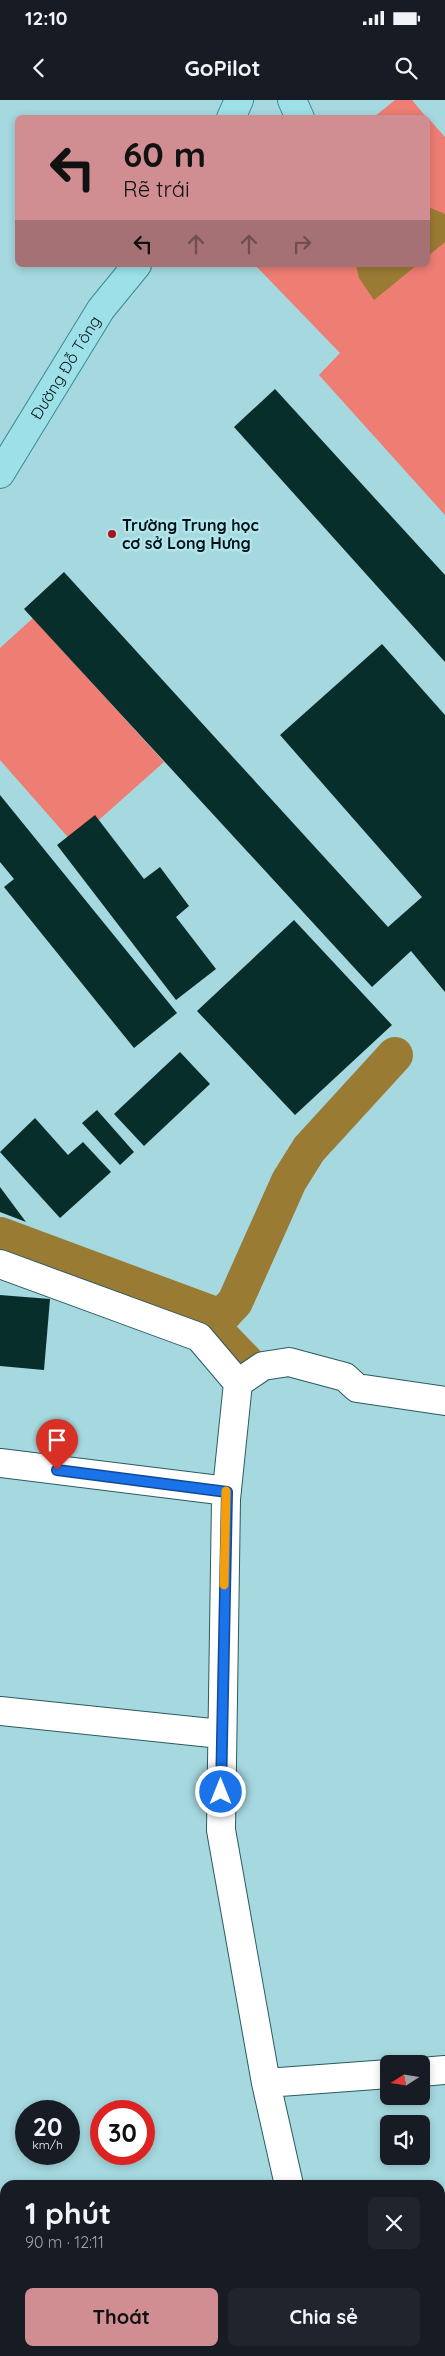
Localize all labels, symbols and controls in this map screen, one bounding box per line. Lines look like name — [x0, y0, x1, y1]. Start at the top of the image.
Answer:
text: 12:10 — [25, 6, 67, 30]
icon: back — [25, 54, 53, 82]
text: GoPilot — [185, 54, 260, 82]
icon: search — [392, 54, 420, 82]
text: 60 m — [123, 132, 206, 176]
icon: left — [40, 135, 105, 200]
text: Rẽ trái — [123, 175, 190, 203]
icon: left — [129, 230, 157, 258]
icon: ahead — [182, 230, 210, 258]
icon: ahead — [235, 230, 263, 258]
icon: right — [288, 230, 316, 258]
street label: Đường Đỗ Tông — [26, 312, 105, 423]
place label: Trường Trung học cơ sở Long Hưng — [122, 515, 259, 553]
marker: Trường Trung học cơ sở Long Hưng — [106, 528, 118, 540]
pin — [36, 1419, 78, 1470]
icon: arrive — [43, 1426, 71, 1454]
position arrow — [194, 1765, 246, 1817]
north arrow — [380, 2055, 430, 2105]
map controls — [380, 2055, 430, 2165]
speed limit sign: 30 — [90, 2100, 155, 2165]
text: 20 — [33, 2111, 62, 2142]
button: sound — [380, 2115, 430, 2165]
text: km/h — [32, 2137, 63, 2152]
text: 1 phút — [25, 2194, 111, 2232]
button: close — [368, 2197, 420, 2249]
text: 90 m · 12:11 — [25, 2232, 104, 2252]
button: Thoát — [25, 2288, 218, 2346]
button: Chia sẻ — [228, 2288, 420, 2346]

